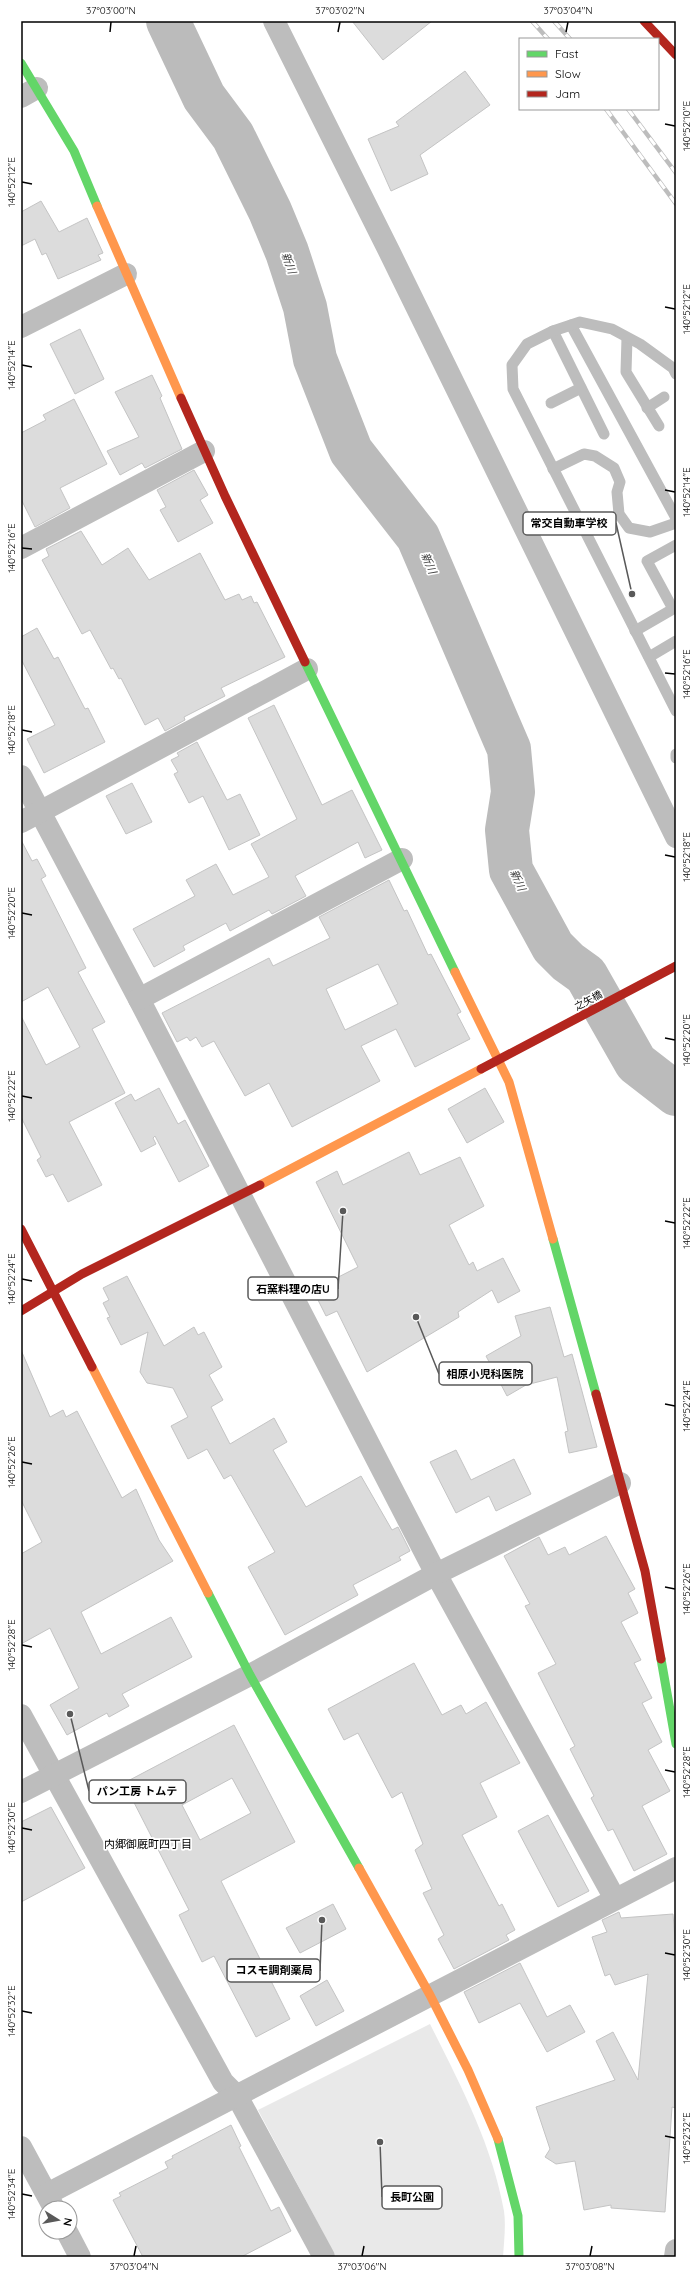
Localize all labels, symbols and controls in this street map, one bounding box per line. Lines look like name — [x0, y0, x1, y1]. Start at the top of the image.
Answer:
text: 37°03'00"N — [86, 4, 136, 17]
text: 37°03'02"N — [315, 4, 365, 17]
text: 37°03'04"N — [543, 4, 593, 17]
legend — [519, 38, 659, 110]
text: Fast — [555, 46, 579, 61]
text: Slow — [555, 66, 581, 81]
text: Jam — [555, 86, 580, 101]
text: 140°52'10"E — [680, 101, 693, 151]
text: 140°52'12"E — [5, 157, 18, 207]
water label: 新川 — [279, 250, 300, 277]
text: 140°52'12"E — [680, 284, 693, 334]
text: 140°52'14"E — [5, 340, 18, 390]
text: 140°52'14"E — [680, 467, 693, 517]
callout: 常交自動車学校 — [523, 512, 616, 535]
text: 常交自動車学校 — [531, 516, 608, 530]
text: 140°52'16"E — [5, 523, 18, 573]
water label: 新川 — [418, 550, 440, 577]
text: 140°52'16"E — [680, 649, 693, 699]
text: 140°52'18"E — [5, 705, 18, 755]
text: 140°52'18"E — [680, 832, 693, 882]
water label: 新川 — [507, 867, 529, 894]
text: 140°52'20"E — [5, 887, 18, 939]
street label: 之矢橋 — [572, 988, 605, 1013]
text: 140°52'20"E — [680, 1014, 693, 1066]
text: 140°52'22"E — [5, 1070, 18, 1122]
text: 140°52'22"E — [680, 1197, 693, 1249]
text: 140°52'24"E — [5, 1253, 18, 1305]
callout: 石窯料理の店U — [248, 1277, 338, 1300]
text: 石窯料理の店U — [256, 1282, 330, 1296]
callout: 相原小児科医院 — [439, 1362, 532, 1385]
text: 相原小児科医院 — [447, 1367, 524, 1381]
text: 140°52'24"E — [680, 1380, 693, 1432]
text: 140°52'26"E — [5, 1436, 18, 1488]
text: 140°52'26"E — [680, 1563, 693, 1615]
text: 140°52'28"E — [5, 1619, 18, 1671]
text: 140°52'28"E — [680, 1746, 693, 1798]
callout: パン工房 トムテ — [89, 1780, 186, 1803]
text: パン工房 トムテ — [97, 1784, 177, 1798]
text: 140°52'30"E — [5, 1802, 18, 1854]
district label: 内郷御厩町四丁目 — [104, 1837, 192, 1851]
text: 140°52'30"E — [680, 1929, 693, 1981]
callout: コスモ調剤薬局 — [227, 1959, 320, 1982]
text: コスモ調剤薬局 — [236, 1963, 313, 1977]
text: 140°52'32"E — [5, 1985, 18, 2037]
text: 140°52'32"E — [680, 2112, 693, 2164]
text: 140°52'34"E — [5, 2168, 18, 2220]
callout: 長町公園 — [382, 2186, 442, 2209]
text: 長町公園 — [390, 2190, 434, 2204]
north arrow — [38, 2200, 78, 2240]
text: N — [60, 2217, 75, 2227]
text: 37°03'04"N — [109, 2260, 159, 2273]
text: 37°03'06"N — [337, 2260, 387, 2273]
text: 37°03'08"N — [565, 2260, 615, 2273]

